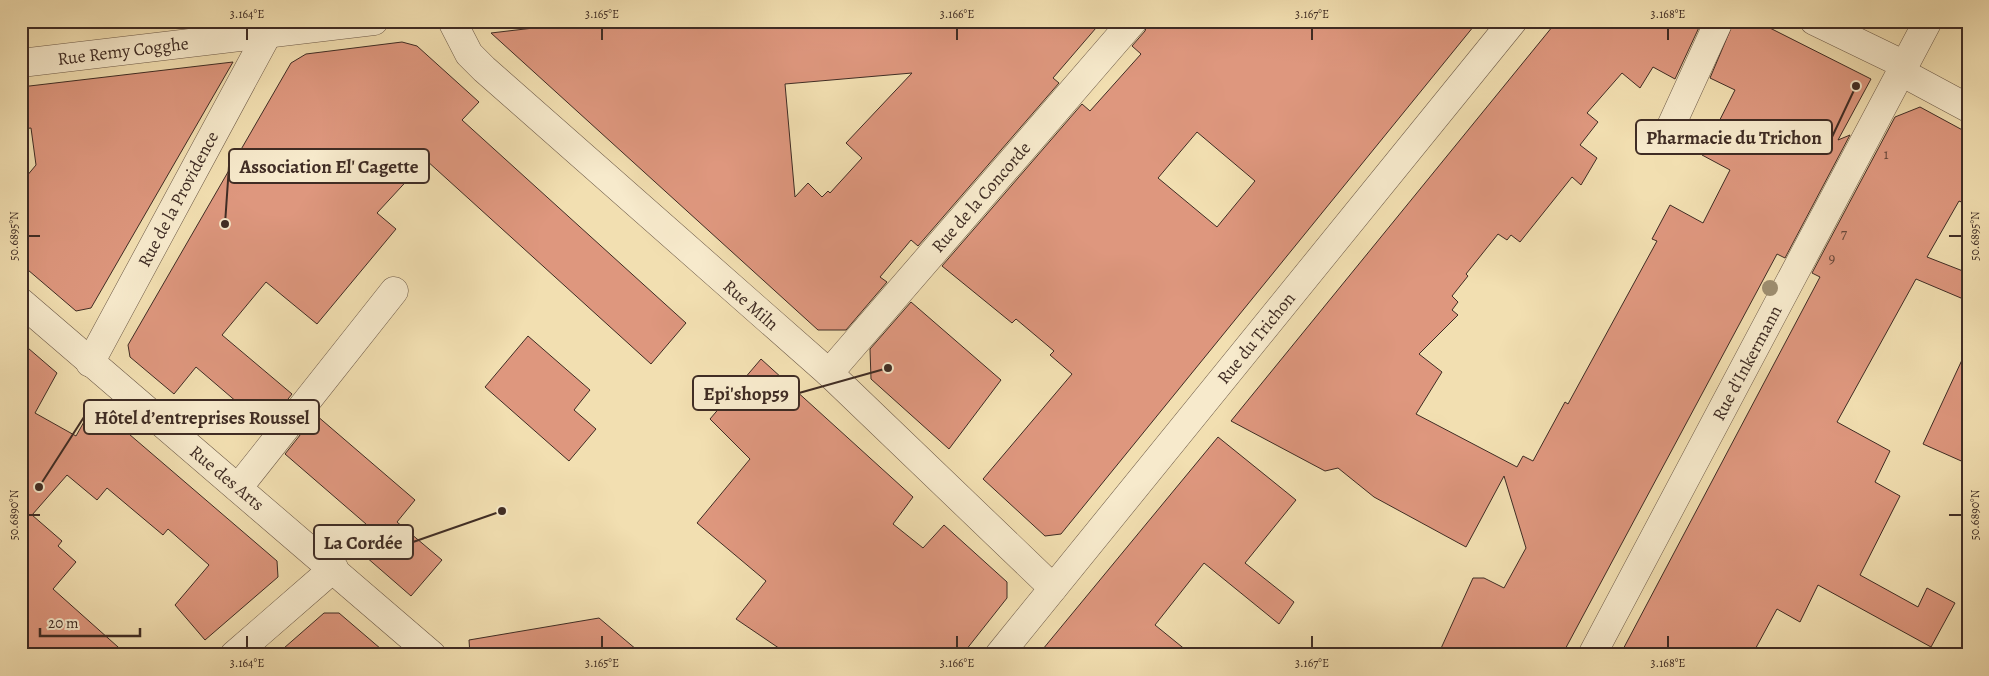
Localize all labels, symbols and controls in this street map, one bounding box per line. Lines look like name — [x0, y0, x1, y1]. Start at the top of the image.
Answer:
text: 3.164°E — [230, 6, 264, 22]
text: 3.165°E — [585, 6, 619, 22]
text: 3.166°E — [940, 6, 974, 22]
text: 3.167°E — [1295, 6, 1329, 22]
text: 3.168°E — [1651, 6, 1685, 22]
street label: Rue Remy Cogghe — [56, 31, 190, 71]
callout: Pharmacie du Trichon — [1636, 120, 1832, 154]
text: Pharmacie du Trichon — [1646, 125, 1822, 151]
street label: Rue de la Providence — [132, 127, 224, 271]
street label: Rue de la Concorde — [926, 136, 1036, 258]
house number: 1 — [1883, 144, 1889, 164]
callout: Association El' Cagette — [229, 149, 429, 183]
text: Association El' Cagette — [238, 154, 419, 180]
text: 50.6895°N — [6, 211, 22, 261]
text: 50.6895°N — [1967, 211, 1983, 261]
house number: 7 — [1841, 224, 1848, 244]
house number: 9 — [1829, 248, 1836, 268]
street label: Rue Miln — [718, 274, 784, 336]
street label: Rue du Trichon — [1211, 287, 1301, 389]
street label: Rue d'Inkermann — [1706, 301, 1788, 425]
callout: Epi'shop59 — [693, 376, 799, 410]
text: Epi'shop59 — [703, 381, 789, 407]
callout: Hôtel d’entreprises Roussel — [84, 400, 319, 434]
text: Hôtel d’entreprises Roussel — [94, 405, 310, 431]
street label: Rue des Arts — [185, 440, 269, 516]
text: 50.6890°N — [6, 489, 22, 540]
text: 50.6890°N — [1967, 489, 1983, 540]
callout: La Cordée — [314, 525, 413, 559]
text: La Cordée — [323, 530, 403, 556]
scale bar — [40, 606, 140, 638]
text: 20 m — [48, 613, 79, 633]
text: 3.164°E — [230, 655, 264, 671]
text: 3.165°E — [585, 655, 619, 671]
text: 3.166°E — [940, 655, 974, 671]
text: 3.167°E — [1295, 655, 1329, 671]
text: 3.168°E — [1651, 655, 1685, 671]

